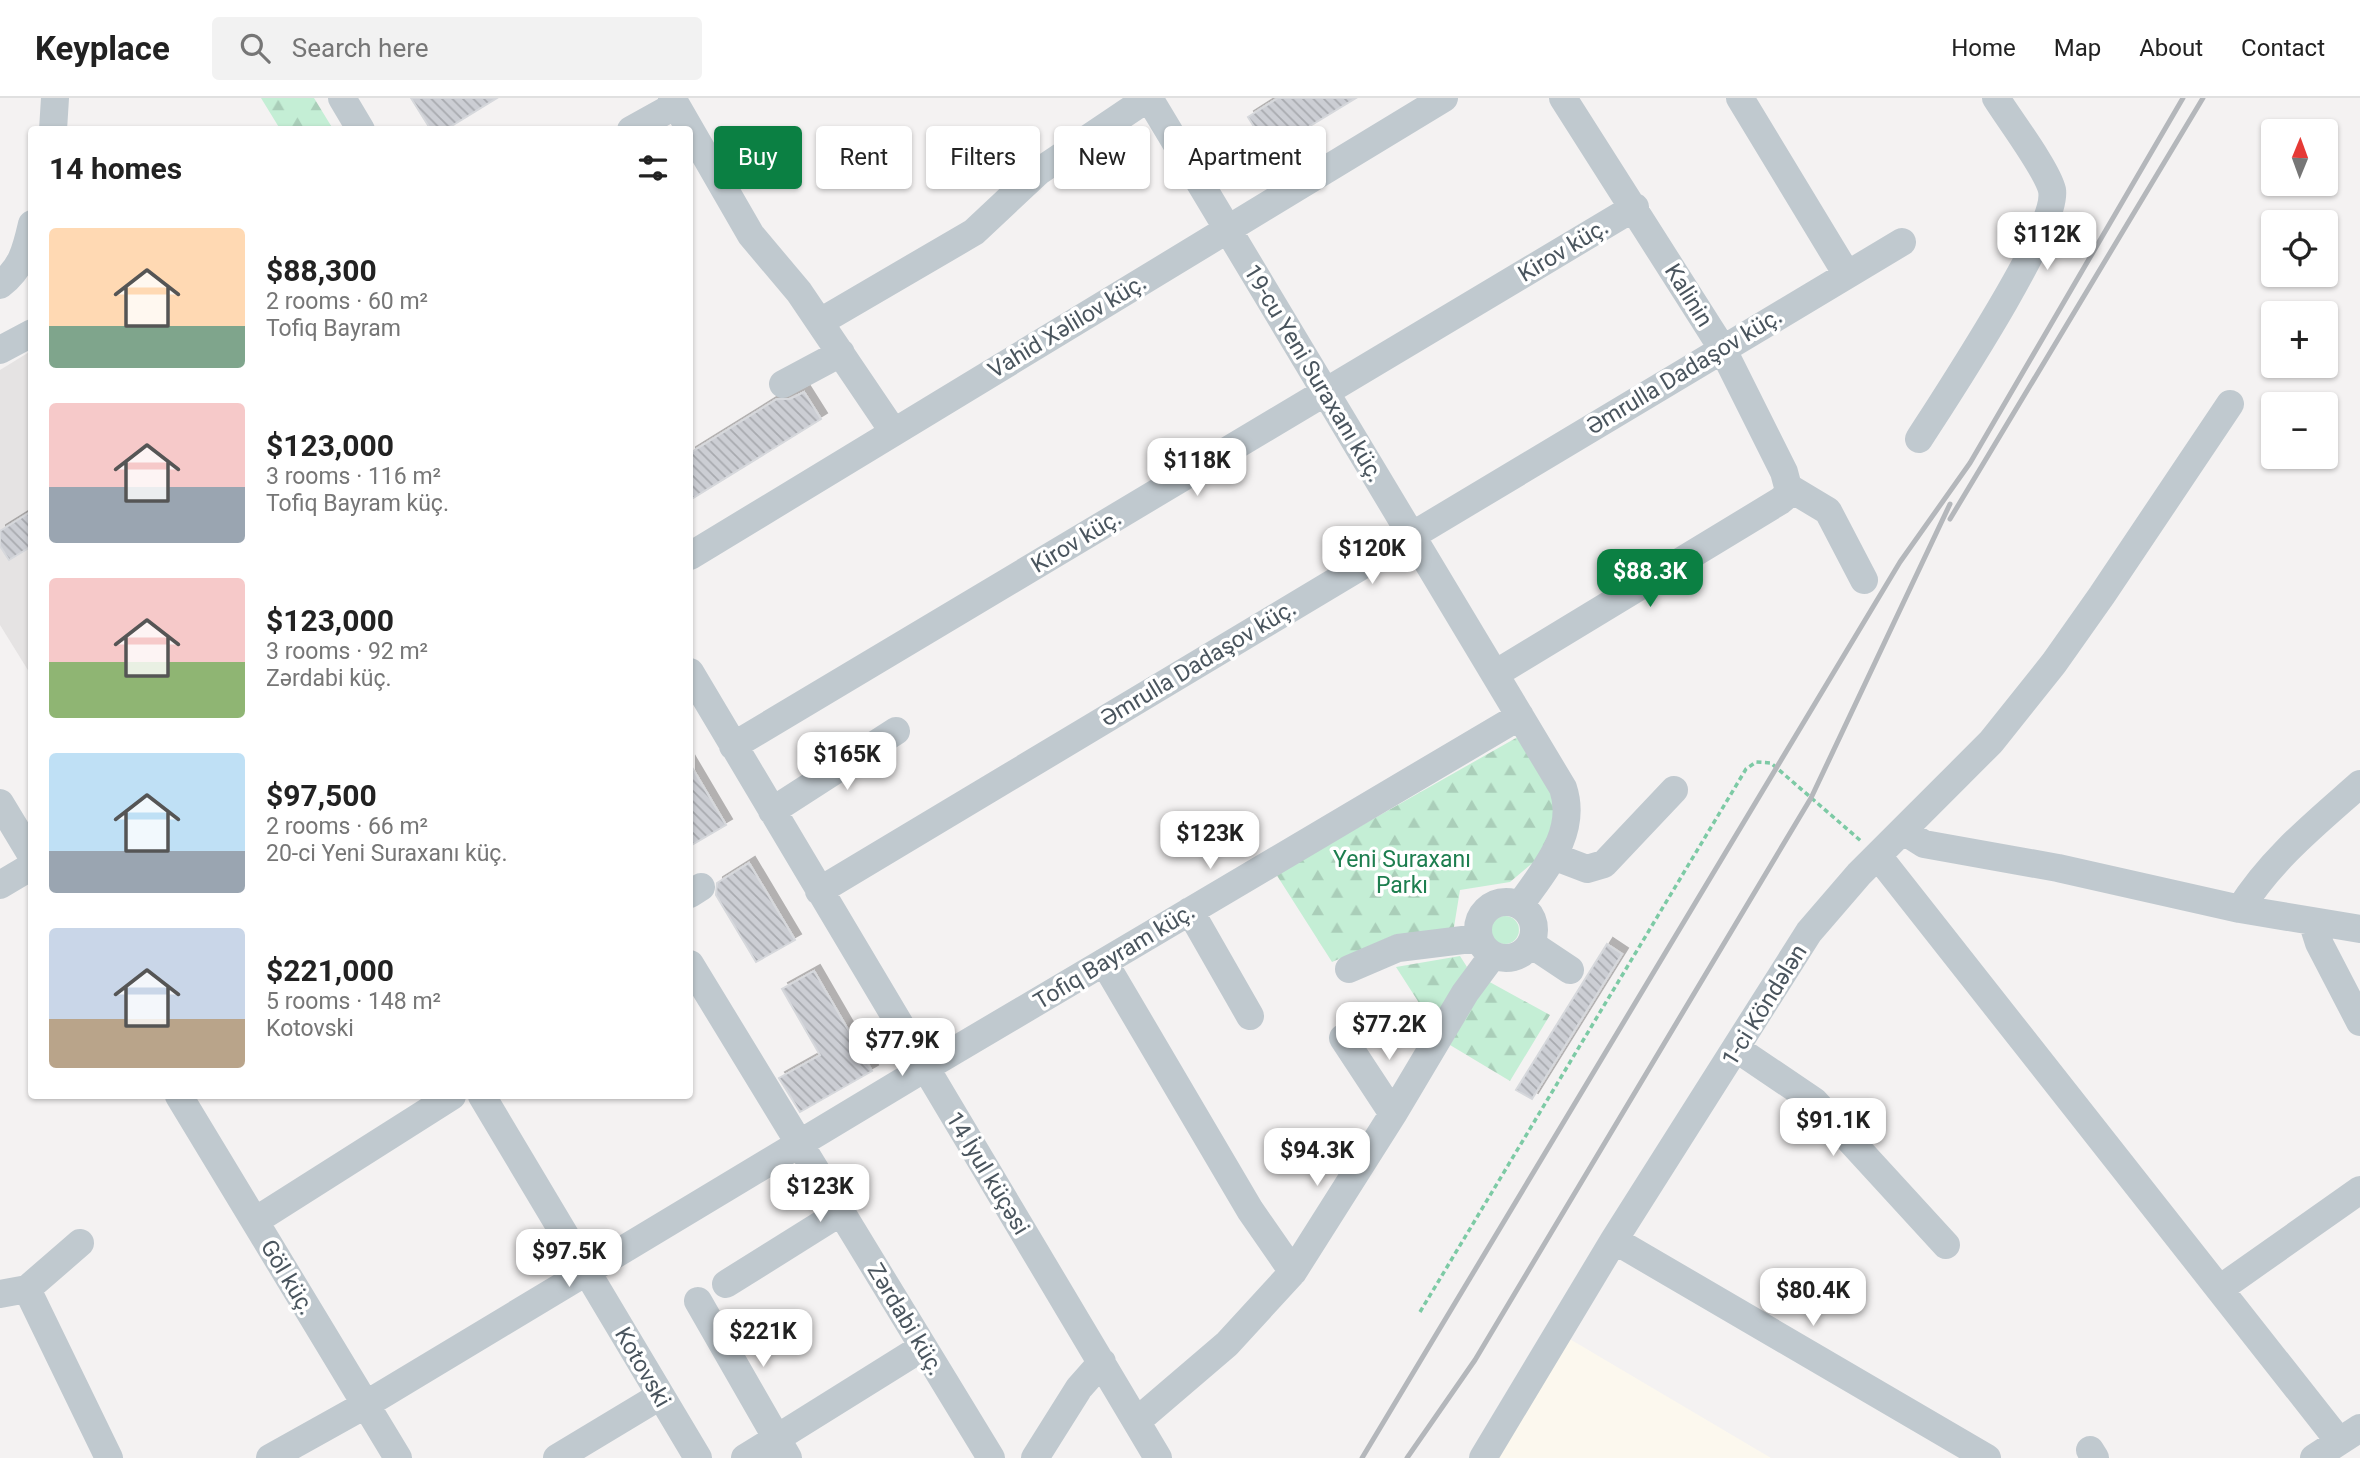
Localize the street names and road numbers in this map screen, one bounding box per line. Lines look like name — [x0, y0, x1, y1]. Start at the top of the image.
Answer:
street label: Kirov küç. — [1514, 213, 1613, 288]
street label: Kalinin — [1659, 259, 1718, 332]
street label: 19-cu Yeni Suraxanı küç. — [1238, 260, 1389, 487]
street label: Vahid Xəlilov küç. — [984, 269, 1151, 384]
street label: Əmrulla Dadaşov küç. — [1582, 302, 1787, 440]
street label: Kirov küç. — [1027, 504, 1126, 579]
street label: Əmrulla Dadaşov küç. — [1096, 594, 1301, 732]
street label: Tofiq Bayram küç. — [1029, 898, 1200, 1015]
street label: 1-ci Köndələn — [1716, 940, 1812, 1071]
street label: 14 İyul küçəsi — [940, 1107, 1035, 1240]
street label: Göl küç. — [255, 1235, 320, 1320]
street label: Zərdabi küç. — [862, 1258, 949, 1380]
street label: Kotovski — [609, 1322, 676, 1412]

